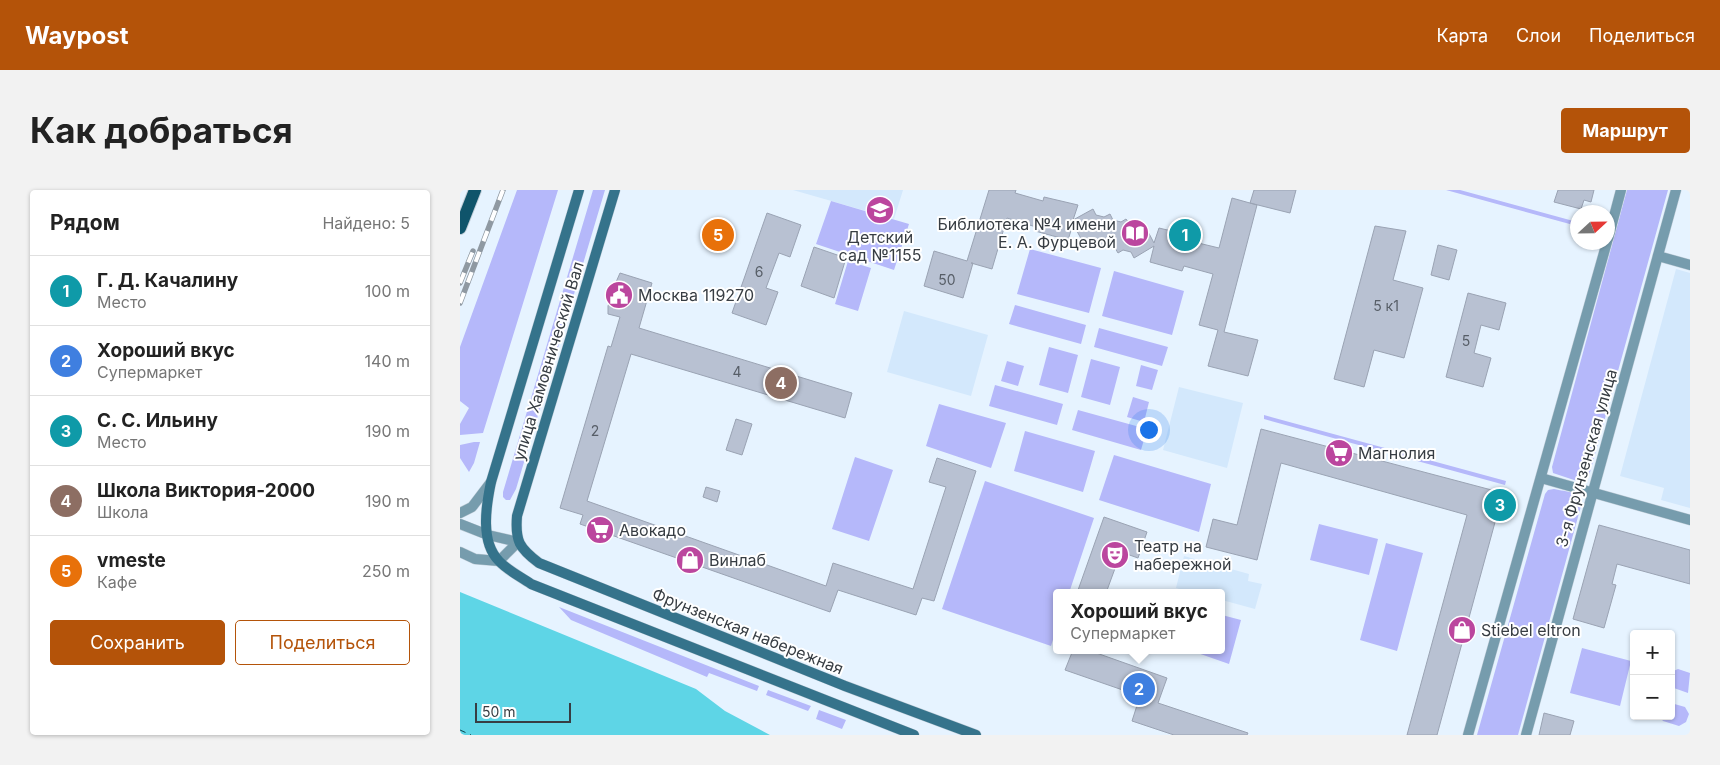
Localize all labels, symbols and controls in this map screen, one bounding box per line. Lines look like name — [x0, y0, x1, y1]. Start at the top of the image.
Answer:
text: Waypost — [25, 21, 129, 50]
text: Карта — [1436, 25, 1488, 46]
text: Слои — [1516, 25, 1561, 46]
text: Поделиться — [1589, 25, 1695, 46]
button: Маршрут — [1561, 108, 1690, 153]
text: Как добраться — [30, 109, 293, 151]
school or university icon: Детский сад №1155 — [865, 195, 895, 225]
north arrow — [1570, 205, 1615, 250]
text: Рядом — [50, 210, 120, 235]
text: Найдено: 5 — [322, 213, 410, 233]
place label: Библиотека №4 имени Е. А. Фурцевой — [937, 214, 1116, 252]
pin: 5 — [702, 216, 734, 254]
pin: 1 — [1169, 216, 1201, 254]
library icon: Библиотека №4 имени Е. А. Фурцевой — [1120, 218, 1150, 248]
place label: Детский сад №1155 — [839, 227, 921, 265]
street label: улица Хамовнический Вал — [508, 259, 588, 463]
house number: 6 — [755, 263, 763, 280]
text: Г. Д. Качалину — [97, 269, 238, 292]
house number: 50 — [938, 271, 956, 288]
public building icon: Москва 119270 — [604, 280, 634, 310]
text: 1 — [63, 281, 69, 301]
text: 100 m — [365, 281, 410, 301]
place label: Москва 119270 — [638, 285, 754, 305]
text: Место — [97, 292, 147, 312]
house number: 5 к1 — [1373, 297, 1399, 314]
house number: 5 — [1462, 332, 1470, 349]
text: Хороший вкус — [97, 339, 235, 362]
text: 2 — [61, 351, 71, 371]
text: 140 m — [365, 351, 410, 371]
text: Супермаркет — [97, 362, 202, 382]
house number: 4 — [732, 363, 742, 380]
pin: 4 — [765, 364, 797, 402]
street label: 3-я Фрунзенская улица — [1551, 367, 1621, 549]
text: С. С. Ильину — [97, 409, 218, 432]
your location — [1136, 417, 1162, 443]
text: 3 — [61, 421, 71, 441]
text: 190 m — [365, 421, 410, 441]
house number: 2 — [591, 422, 599, 439]
text: Место — [97, 432, 147, 452]
supermarket icon: Магнолия — [1324, 438, 1354, 468]
place label: Магнолия — [1358, 443, 1435, 463]
text: Школа Виктория-2000 — [97, 479, 315, 502]
pin: 3 — [1484, 486, 1516, 524]
text: 4 — [61, 491, 71, 511]
text: 190 m — [365, 491, 410, 511]
text: Школа — [97, 502, 148, 522]
supermarket icon: Авокадо — [585, 515, 615, 545]
place label: Авокадо — [619, 520, 686, 540]
place label: Театр на набережной — [1134, 536, 1232, 574]
theatre icon: Театр на набережной — [1100, 540, 1130, 570]
shop icon: Винлаб — [675, 545, 705, 575]
text: vmeste — [97, 549, 166, 572]
place label: Винлаб — [709, 550, 766, 570]
text: 5 — [61, 561, 71, 581]
text: 250 m — [362, 561, 410, 581]
text: Кафе — [97, 572, 137, 592]
street label: Фрунзенская набережная — [650, 583, 846, 679]
popup — [1053, 589, 1225, 654]
text: Хороший вкус — [1070, 600, 1208, 623]
shop icon: Stiebel eltron — [1447, 615, 1477, 645]
button: Сохранить — [50, 620, 225, 665]
button: Поделиться — [235, 620, 410, 665]
place label: Stiebel eltron — [1481, 620, 1581, 640]
text: Супермаркет — [1070, 623, 1176, 643]
map controls — [1630, 630, 1675, 720]
button: + — [1630, 630, 1675, 675]
pin: 2 — [1123, 670, 1155, 708]
button: − — [1630, 675, 1675, 720]
scale bar — [475, 700, 571, 723]
text: 50 m — [482, 703, 516, 720]

